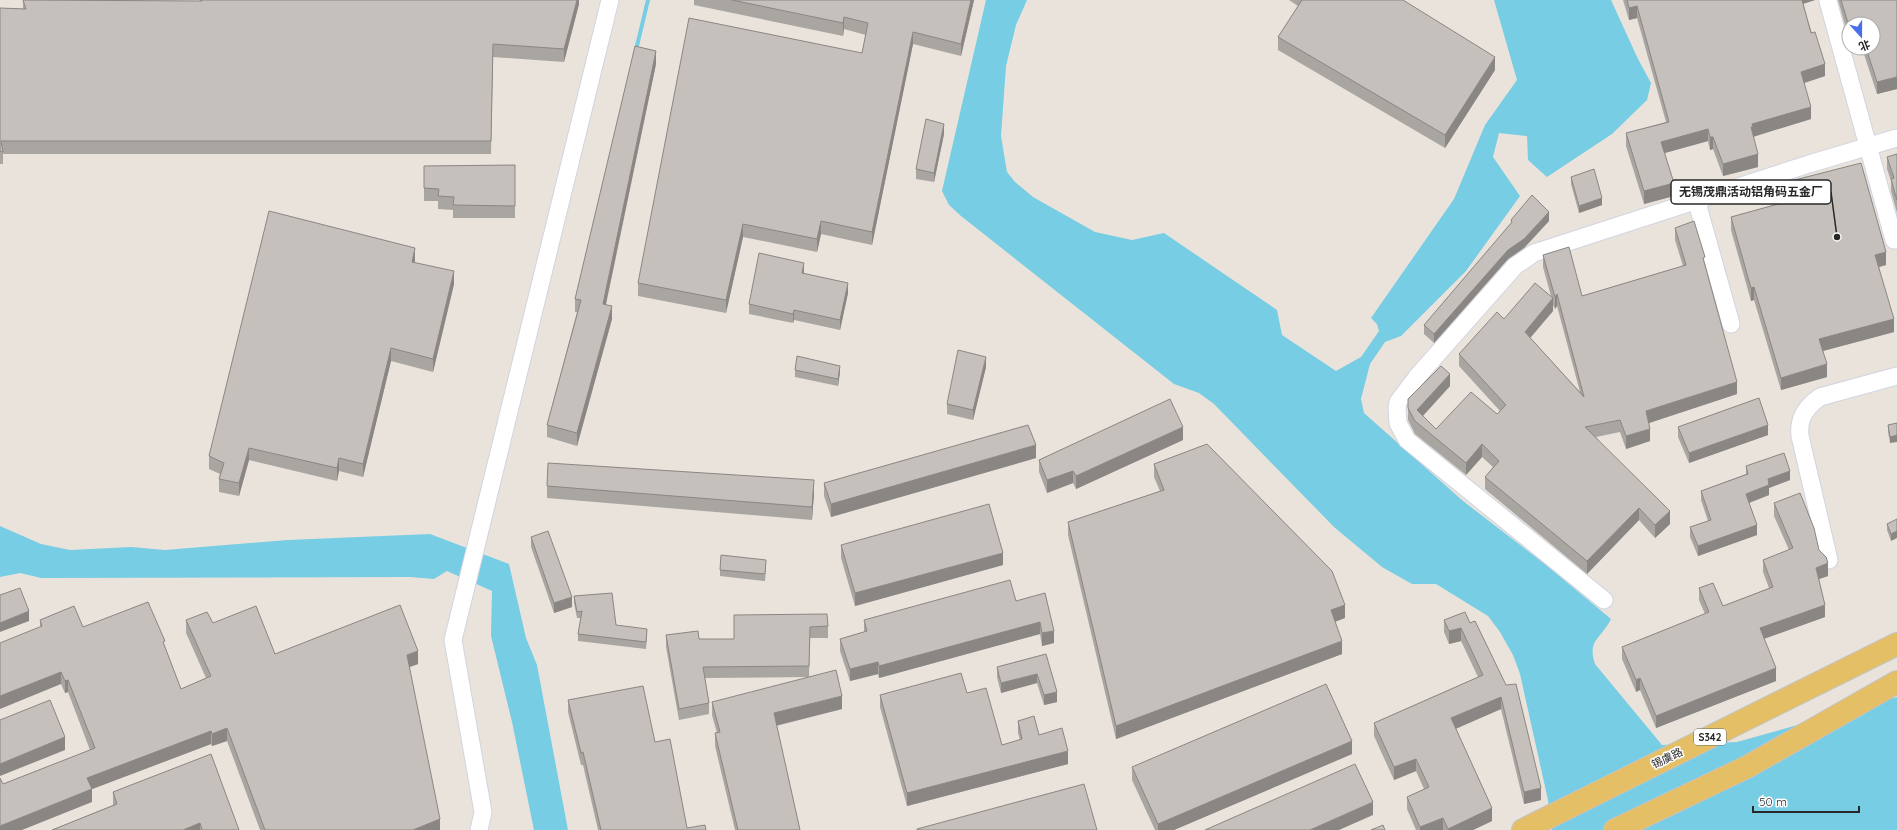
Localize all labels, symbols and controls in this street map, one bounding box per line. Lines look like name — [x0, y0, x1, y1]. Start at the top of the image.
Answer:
north arrow — [1841, 16, 1881, 56]
text: 北 — [1857, 37, 1872, 54]
callout: 无锡茂鼎活动铝角码五金厂 — [1671, 180, 1831, 204]
text: 无锡茂鼎活动铝角码五金厂 — [1679, 184, 1823, 199]
road number: S342 — [1694, 729, 1726, 745]
street label: 锡虞路 — [1649, 744, 1685, 772]
scale bar — [1753, 788, 1859, 814]
text: 50 m — [1759, 794, 1787, 809]

